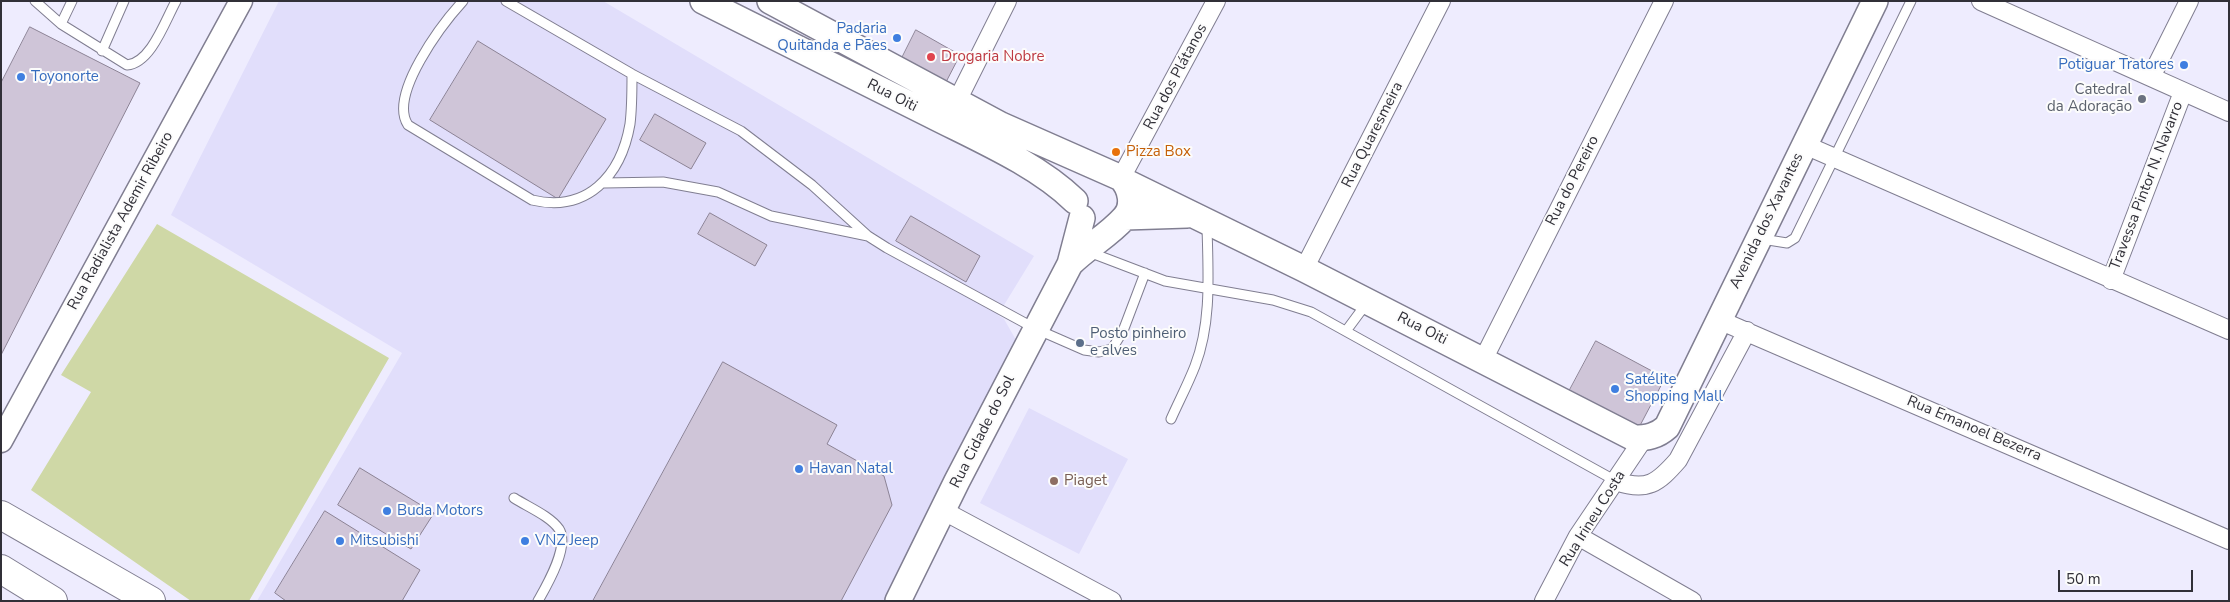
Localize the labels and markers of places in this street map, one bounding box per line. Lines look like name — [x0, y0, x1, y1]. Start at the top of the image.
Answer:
place label: Padaria Quitanda e Pães — [777, 20, 887, 55]
marker: Padaria Quitanda e Pães — [891, 32, 903, 44]
place label: Drogaria Nobre — [941, 48, 1045, 66]
marker: Drogaria Nobre — [925, 51, 937, 63]
place label: Potiguar Tratores — [2058, 56, 2174, 74]
marker: Potiguar Tratores — [2178, 59, 2190, 71]
place label: Toyonorte — [31, 68, 99, 86]
marker: Toyonorte — [15, 71, 27, 83]
place label: Catedral da Adoração — [2047, 81, 2132, 116]
marker: Catedral da Adoração — [2136, 93, 2148, 105]
place label: Pizza Box — [1126, 143, 1191, 161]
marker: Pizza Box — [1110, 146, 1122, 158]
place label: Posto pinheiro e alves — [1090, 325, 1186, 360]
marker: Posto pinheiro e alves — [1074, 337, 1086, 349]
place label: Satélite Shopping Mall — [1625, 371, 1723, 406]
marker: Satélite Shopping Mall — [1609, 383, 1621, 395]
place label: Havan Natal — [809, 460, 893, 478]
marker: Havan Natal — [793, 463, 805, 475]
place label: Piaget — [1064, 472, 1107, 490]
marker: Piaget — [1048, 475, 1060, 487]
place label: Buda Motors — [397, 502, 483, 520]
marker: Buda Motors — [381, 505, 393, 517]
place label: Mitsubishi — [350, 532, 419, 550]
place label: VNZ Jeep — [535, 532, 599, 550]
marker: Mitsubishi — [334, 535, 346, 547]
marker: VNZ Jeep — [519, 535, 531, 547]

